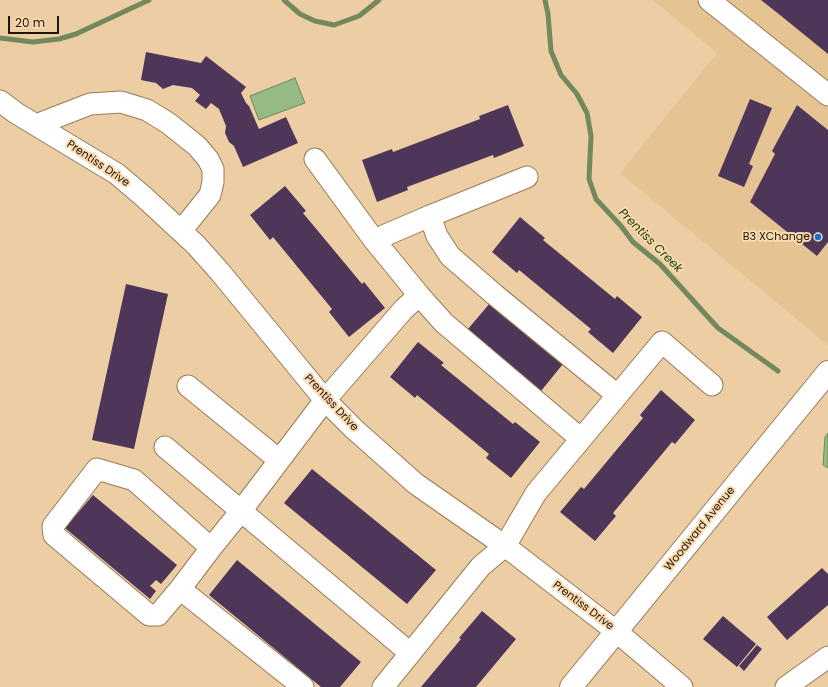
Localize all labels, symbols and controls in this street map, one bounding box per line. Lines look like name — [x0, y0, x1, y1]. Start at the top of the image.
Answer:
scale bar — [10, 8, 61, 34]
text: 20 m — [15, 14, 45, 31]
street label: Prentiss Drive — [64, 138, 132, 190]
water label: Prentiss Creek — [615, 206, 685, 276]
place label: B3 XChange — [743, 230, 810, 244]
marker: B3 XChange — [813, 232, 823, 242]
street label: Prentiss Drive — [301, 372, 361, 434]
street label: Woodward Avenue — [662, 484, 738, 574]
street label: Prentiss Drive — [550, 579, 616, 633]

